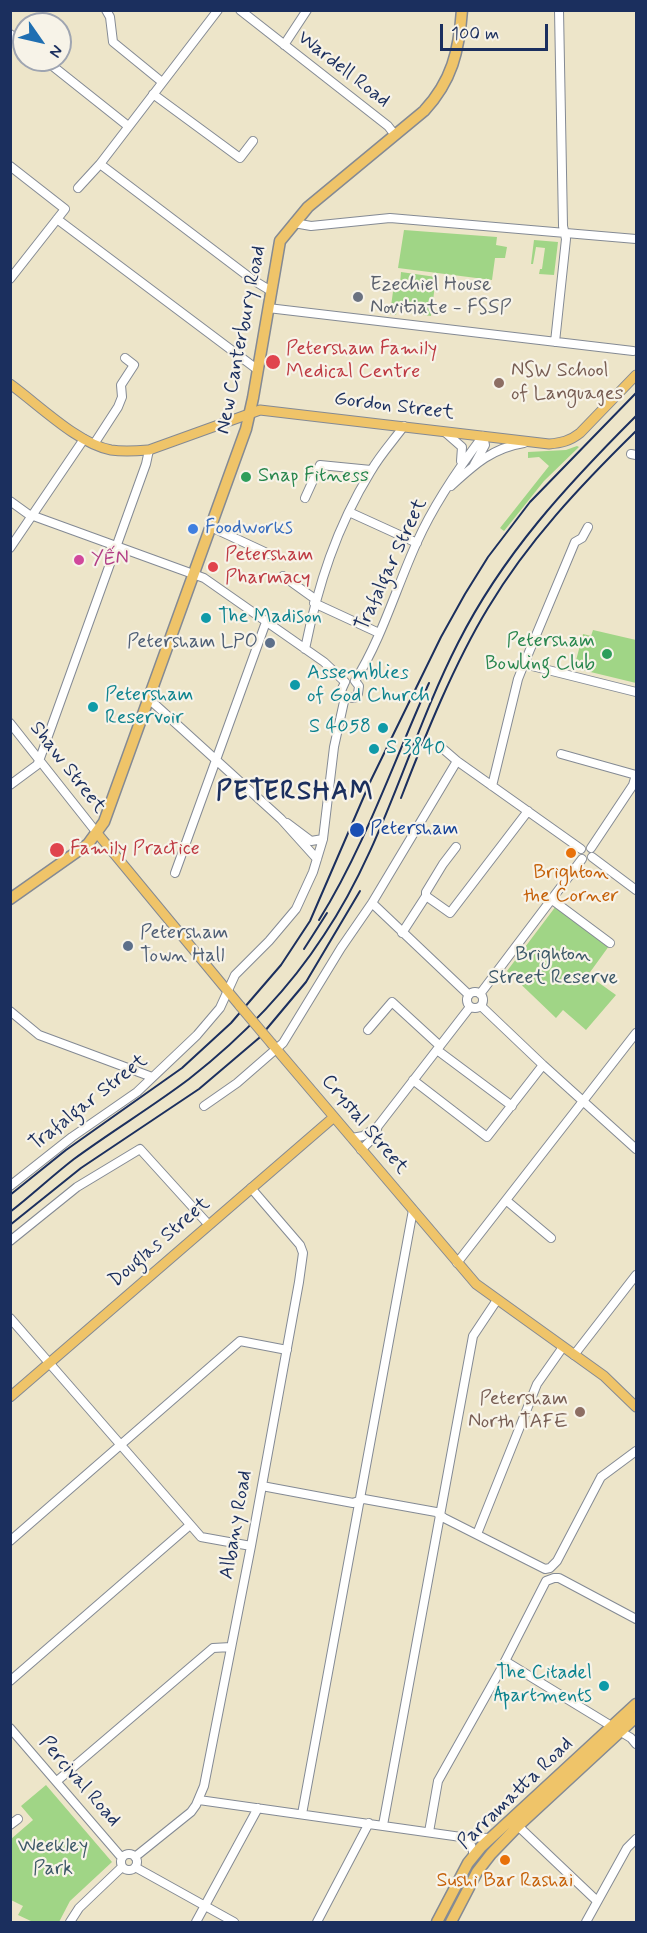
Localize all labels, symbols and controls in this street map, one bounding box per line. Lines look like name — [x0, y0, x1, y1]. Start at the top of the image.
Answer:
north arrow — [12, 12, 72, 72]
scale bar — [443, 12, 551, 50]
text: 100 m — [451, 22, 499, 46]
street label: Wardell Road — [292, 26, 394, 114]
text: N — [44, 41, 67, 62]
street label: New Canterbury Road — [212, 244, 272, 436]
place label: Ezechiel House Novitiate - FSSP — [370, 274, 512, 321]
marker: Ezechiel House Novitiate - FSSP — [351, 290, 365, 304]
place label: Petersham Family Medical Centre — [286, 338, 437, 385]
marker: Petersham Family Medical Centre — [264, 353, 282, 371]
place label: NSW School of Languages — [511, 360, 624, 407]
marker: NSW School of Languages — [492, 376, 506, 390]
street label: Gordon Street — [333, 388, 455, 426]
place label: Snap Fitness — [258, 465, 369, 489]
marker: Snap Fitness — [239, 470, 253, 484]
street label: Trafalgar Street — [351, 495, 433, 635]
place label: Foodworks — [205, 517, 293, 541]
marker: Foodworks — [186, 522, 200, 536]
place label: Petersham Pharmacy — [225, 544, 313, 591]
place label: YẾN — [91, 548, 129, 572]
marker: YẾN — [72, 553, 86, 567]
marker: Petersham Pharmacy — [206, 560, 220, 574]
place label: The Madison — [218, 606, 322, 630]
marker: The Madison — [199, 611, 213, 625]
place label: Petersham Bowling Club — [485, 630, 595, 677]
place label: Petersham LPO — [127, 631, 258, 655]
marker: Petersham LPO — [263, 636, 277, 650]
marker: Petersham Bowling Club — [600, 647, 614, 661]
place label: Assemblies of God Church — [307, 662, 430, 709]
marker: Assemblies of God Church — [288, 678, 302, 692]
place label: Petersham Reservoir — [105, 684, 193, 731]
marker: Petersham Reservoir — [86, 700, 100, 714]
place label: S 4058 — [309, 716, 371, 740]
street label: Shaw Street — [24, 717, 110, 819]
marker: S 4058 — [376, 721, 390, 735]
place label: S 3840 — [386, 737, 445, 761]
marker: S 3840 — [367, 742, 381, 756]
district label: PETERSHAM — [212, 778, 378, 810]
place label: Petersham — [370, 818, 458, 842]
marker: Petersham — [348, 821, 366, 839]
place label: Family Practice — [70, 838, 200, 862]
marker: Family Practice — [48, 841, 66, 859]
marker: Brighton the Corner — [564, 846, 578, 860]
place label: Brighton the Corner — [523, 862, 619, 909]
place label: Petersham Town Hall — [140, 922, 228, 969]
marker: Petersham Town Hall — [121, 939, 135, 953]
park label: Brighton Street Reserve — [488, 944, 618, 991]
street label: Trafalgar Street — [25, 1049, 153, 1157]
street label: Crystal Street — [315, 1070, 413, 1180]
street label: Douglas Street — [105, 1193, 215, 1293]
place label: Petersham North TAFE — [468, 1388, 568, 1435]
marker: Petersham North TAFE — [573, 1405, 587, 1419]
street label: Albany Road — [216, 1469, 258, 1581]
place label: The Citadel Apartments — [494, 1662, 592, 1709]
marker: The Citadel Apartments — [597, 1679, 611, 1693]
street label: Percival Road — [33, 1732, 125, 1832]
street label: Parramatta Road — [453, 1733, 579, 1855]
park label: Weekley Park — [18, 1835, 88, 1882]
marker: Sushi Bar Rashai — [498, 1853, 512, 1867]
place label: Sushi Bar Rashai — [437, 1870, 573, 1894]

